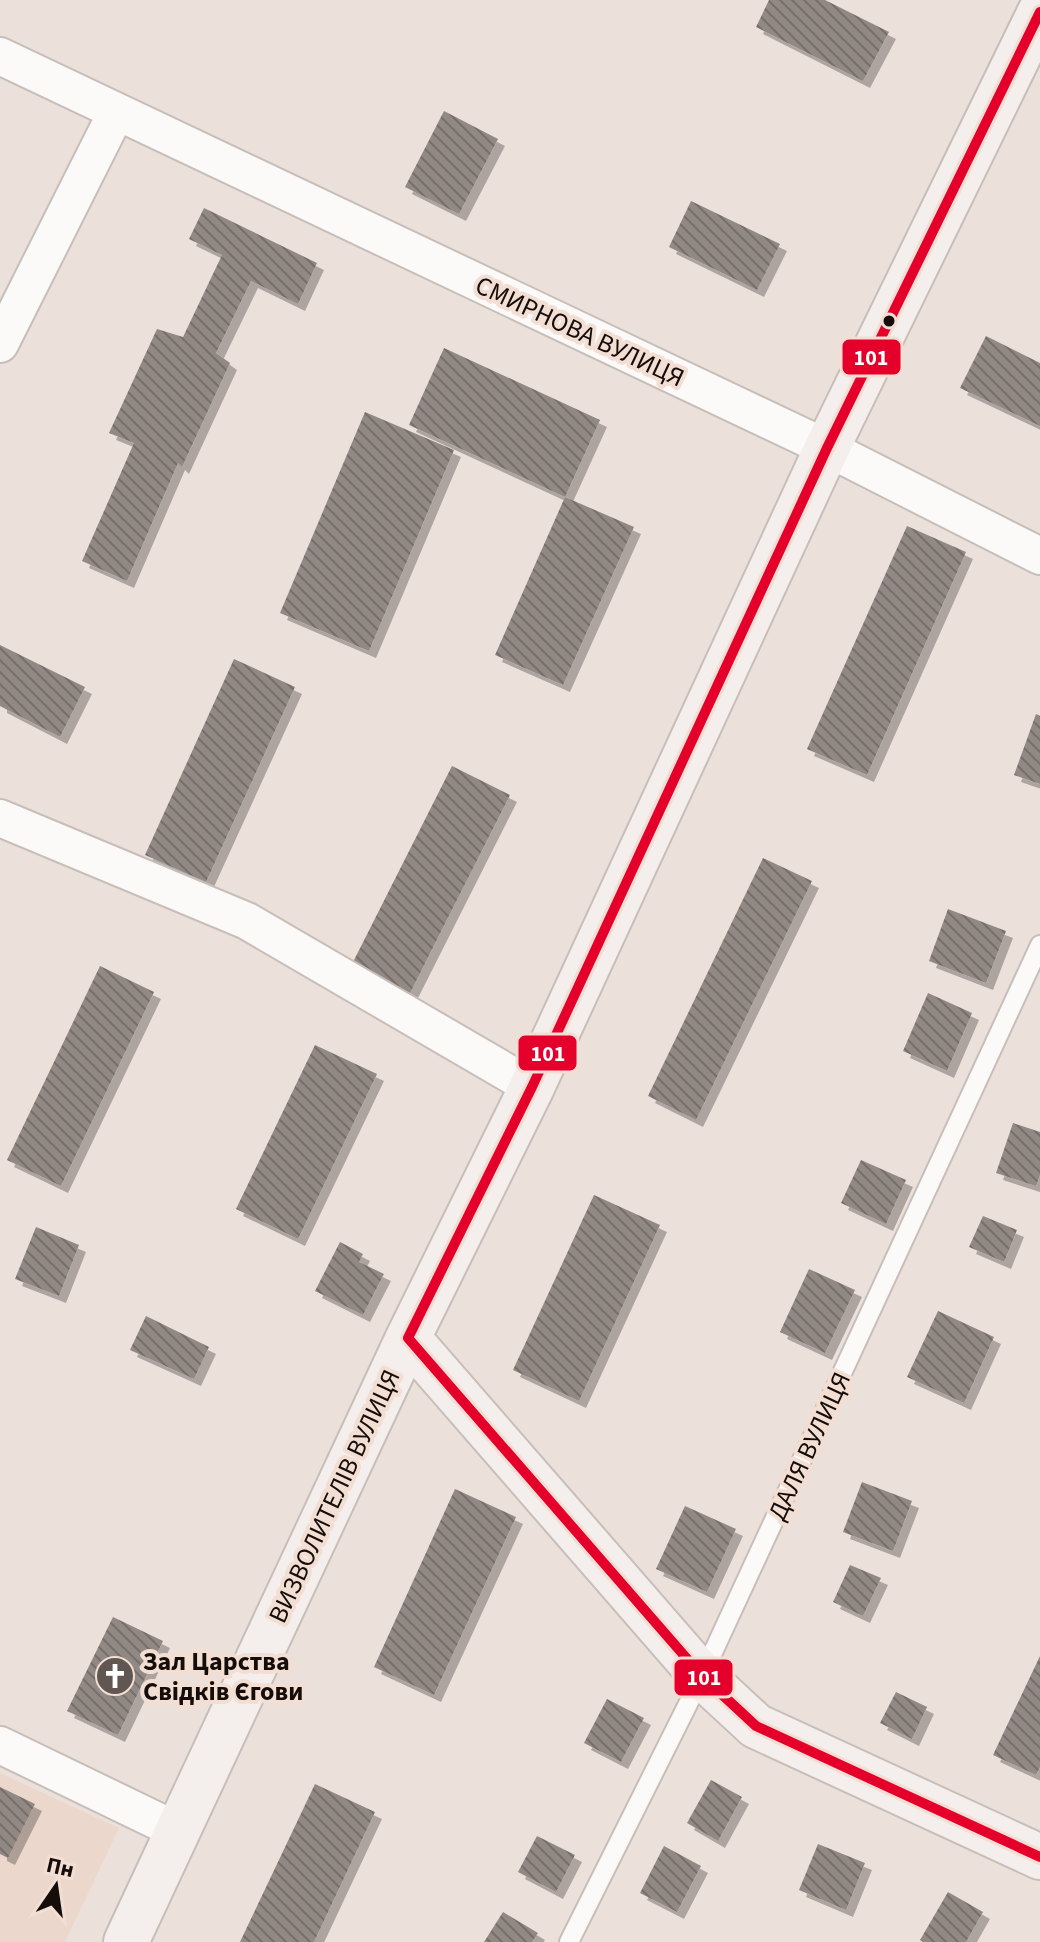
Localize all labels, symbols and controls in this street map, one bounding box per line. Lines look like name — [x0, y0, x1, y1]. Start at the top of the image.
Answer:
street label: СМИРНОВА ВУЛИЦЯ — [469, 267, 690, 396]
unlabelled marker — [881, 313, 897, 329]
line badge: 101 — [841, 338, 902, 376]
text: 101 — [854, 342, 888, 374]
line badge: 101 — [517, 1034, 578, 1072]
text: 101 — [531, 1038, 565, 1070]
street label: ВИЗВОЛИТЕЛІВ ВУЛИЦЯ — [259, 1363, 410, 1629]
street label: ДАЛЯ ВУЛИЦЯ — [759, 1366, 860, 1527]
place label: Зал Царства Свідків Єгови — [143, 1643, 303, 1710]
church icon: Зал Царства Свідків Єгови — [94, 1655, 136, 1697]
line badge: 101 — [673, 1658, 734, 1697]
text: 101 — [687, 1662, 721, 1694]
north arrow — [16, 1846, 96, 1926]
text: Пн — [43, 1849, 77, 1886]

